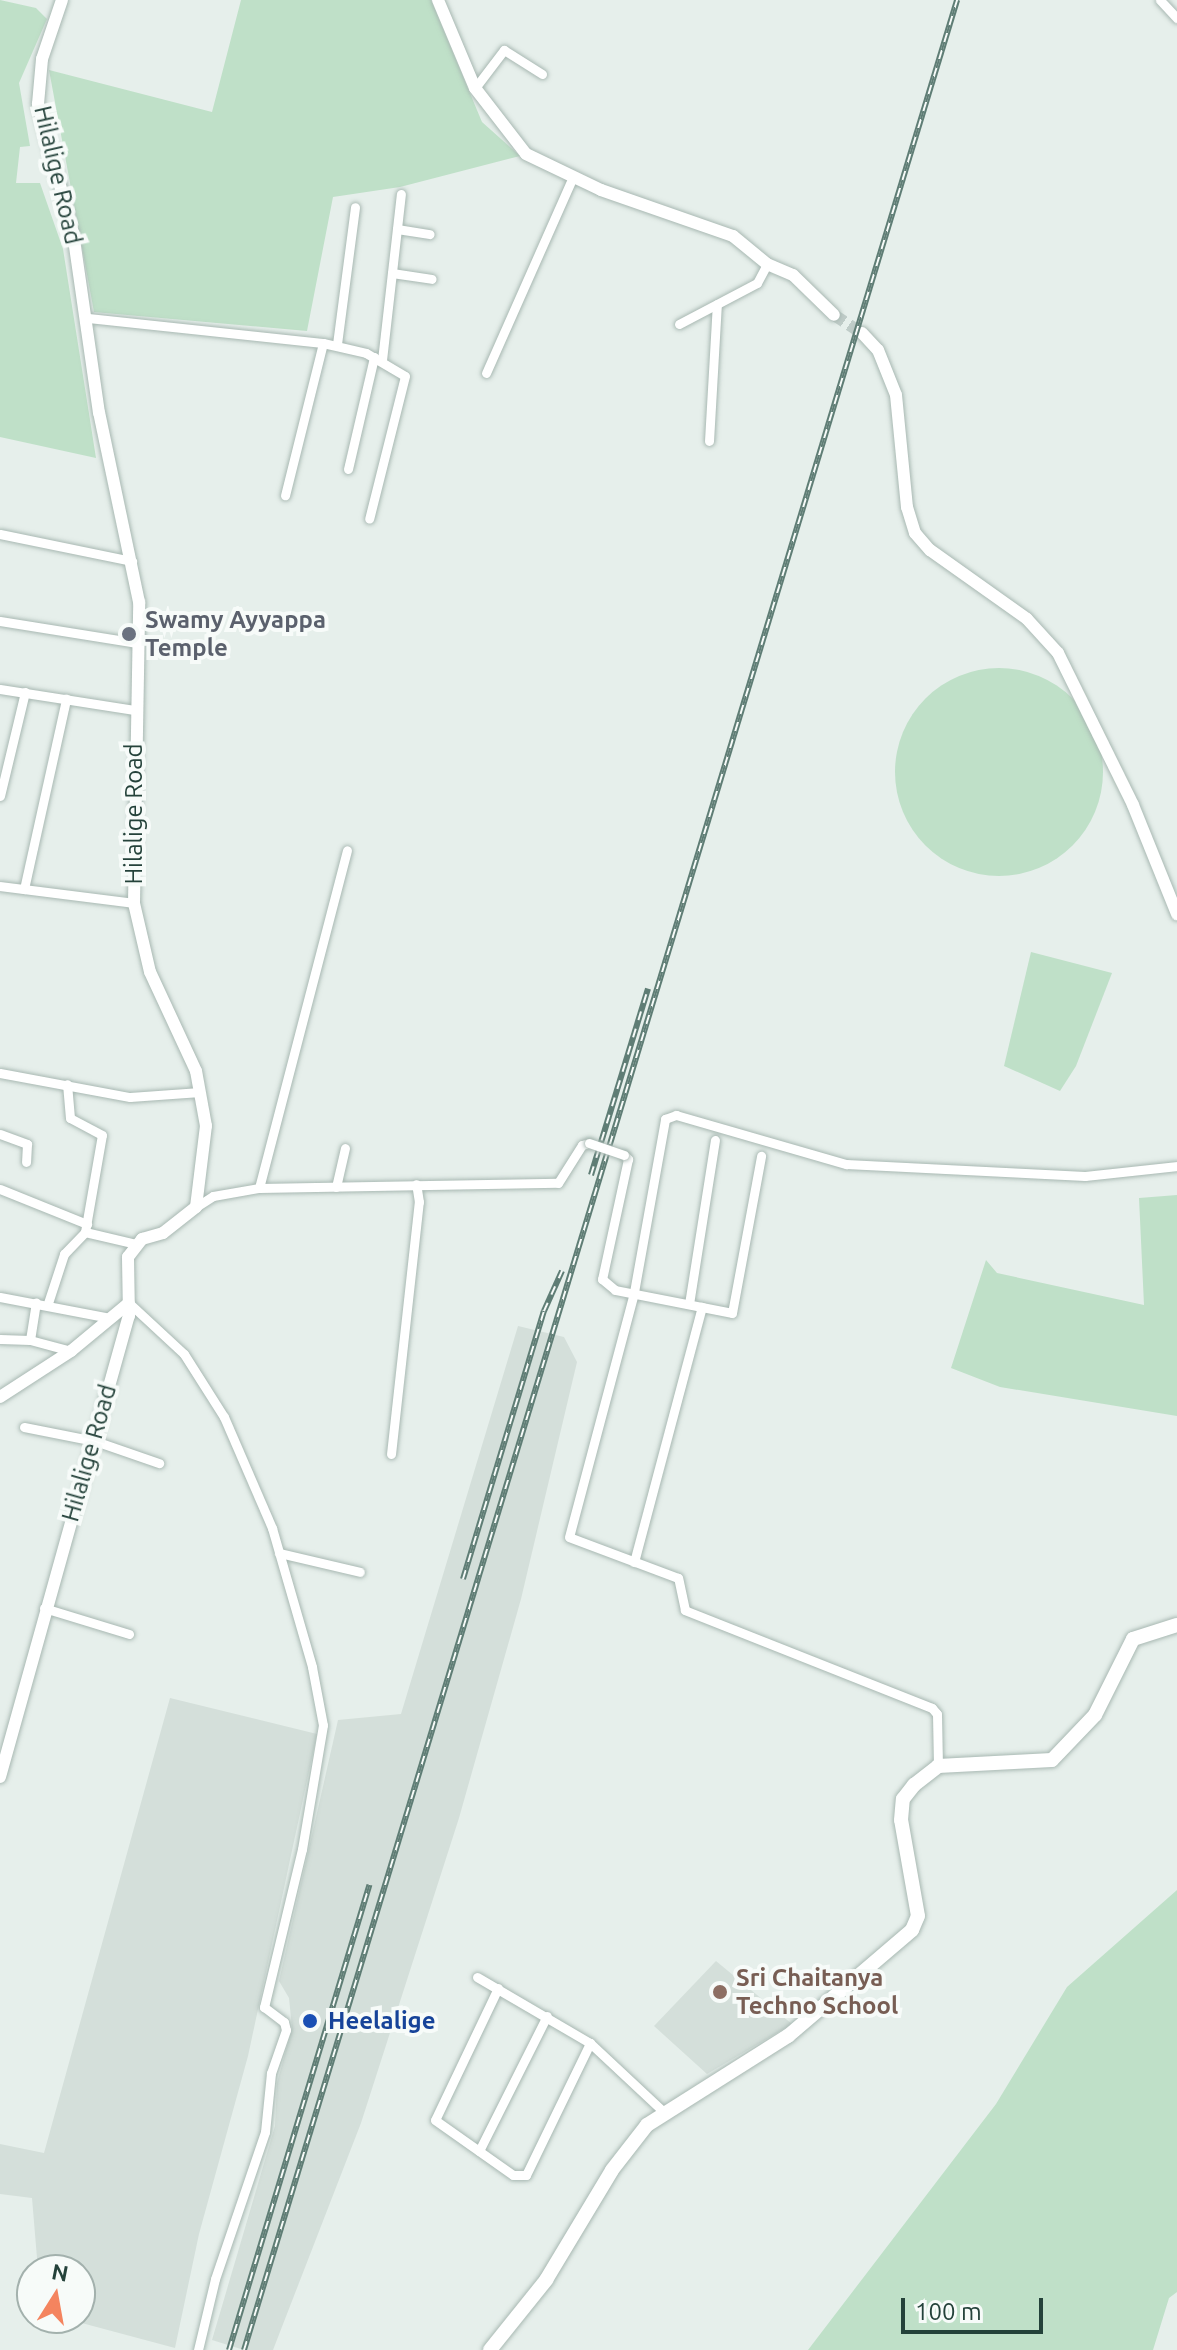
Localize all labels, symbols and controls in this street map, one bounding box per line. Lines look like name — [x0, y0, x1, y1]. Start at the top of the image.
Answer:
street label: Hilalige Road — [28, 103, 88, 247]
place label: Swamy Ayyappa Temple — [145, 606, 326, 662]
marker: Swamy Ayyappa Temple — [120, 625, 138, 643]
street label: Hilalige Road — [120, 743, 148, 885]
street label: Hilalige Road — [56, 1381, 122, 1525]
place label: Sri Chaitanya Techno School — [736, 1964, 898, 2020]
marker: Sri Chaitanya Techno School — [711, 1983, 729, 2001]
place label: Heelalige — [328, 2007, 436, 2035]
marker: Heelalige — [299, 2010, 321, 2032]
north arrow — [16, 2254, 96, 2334]
text: N — [50, 2258, 71, 2286]
scale bar — [905, 2282, 1047, 2332]
text: 100 m — [915, 2298, 982, 2325]

